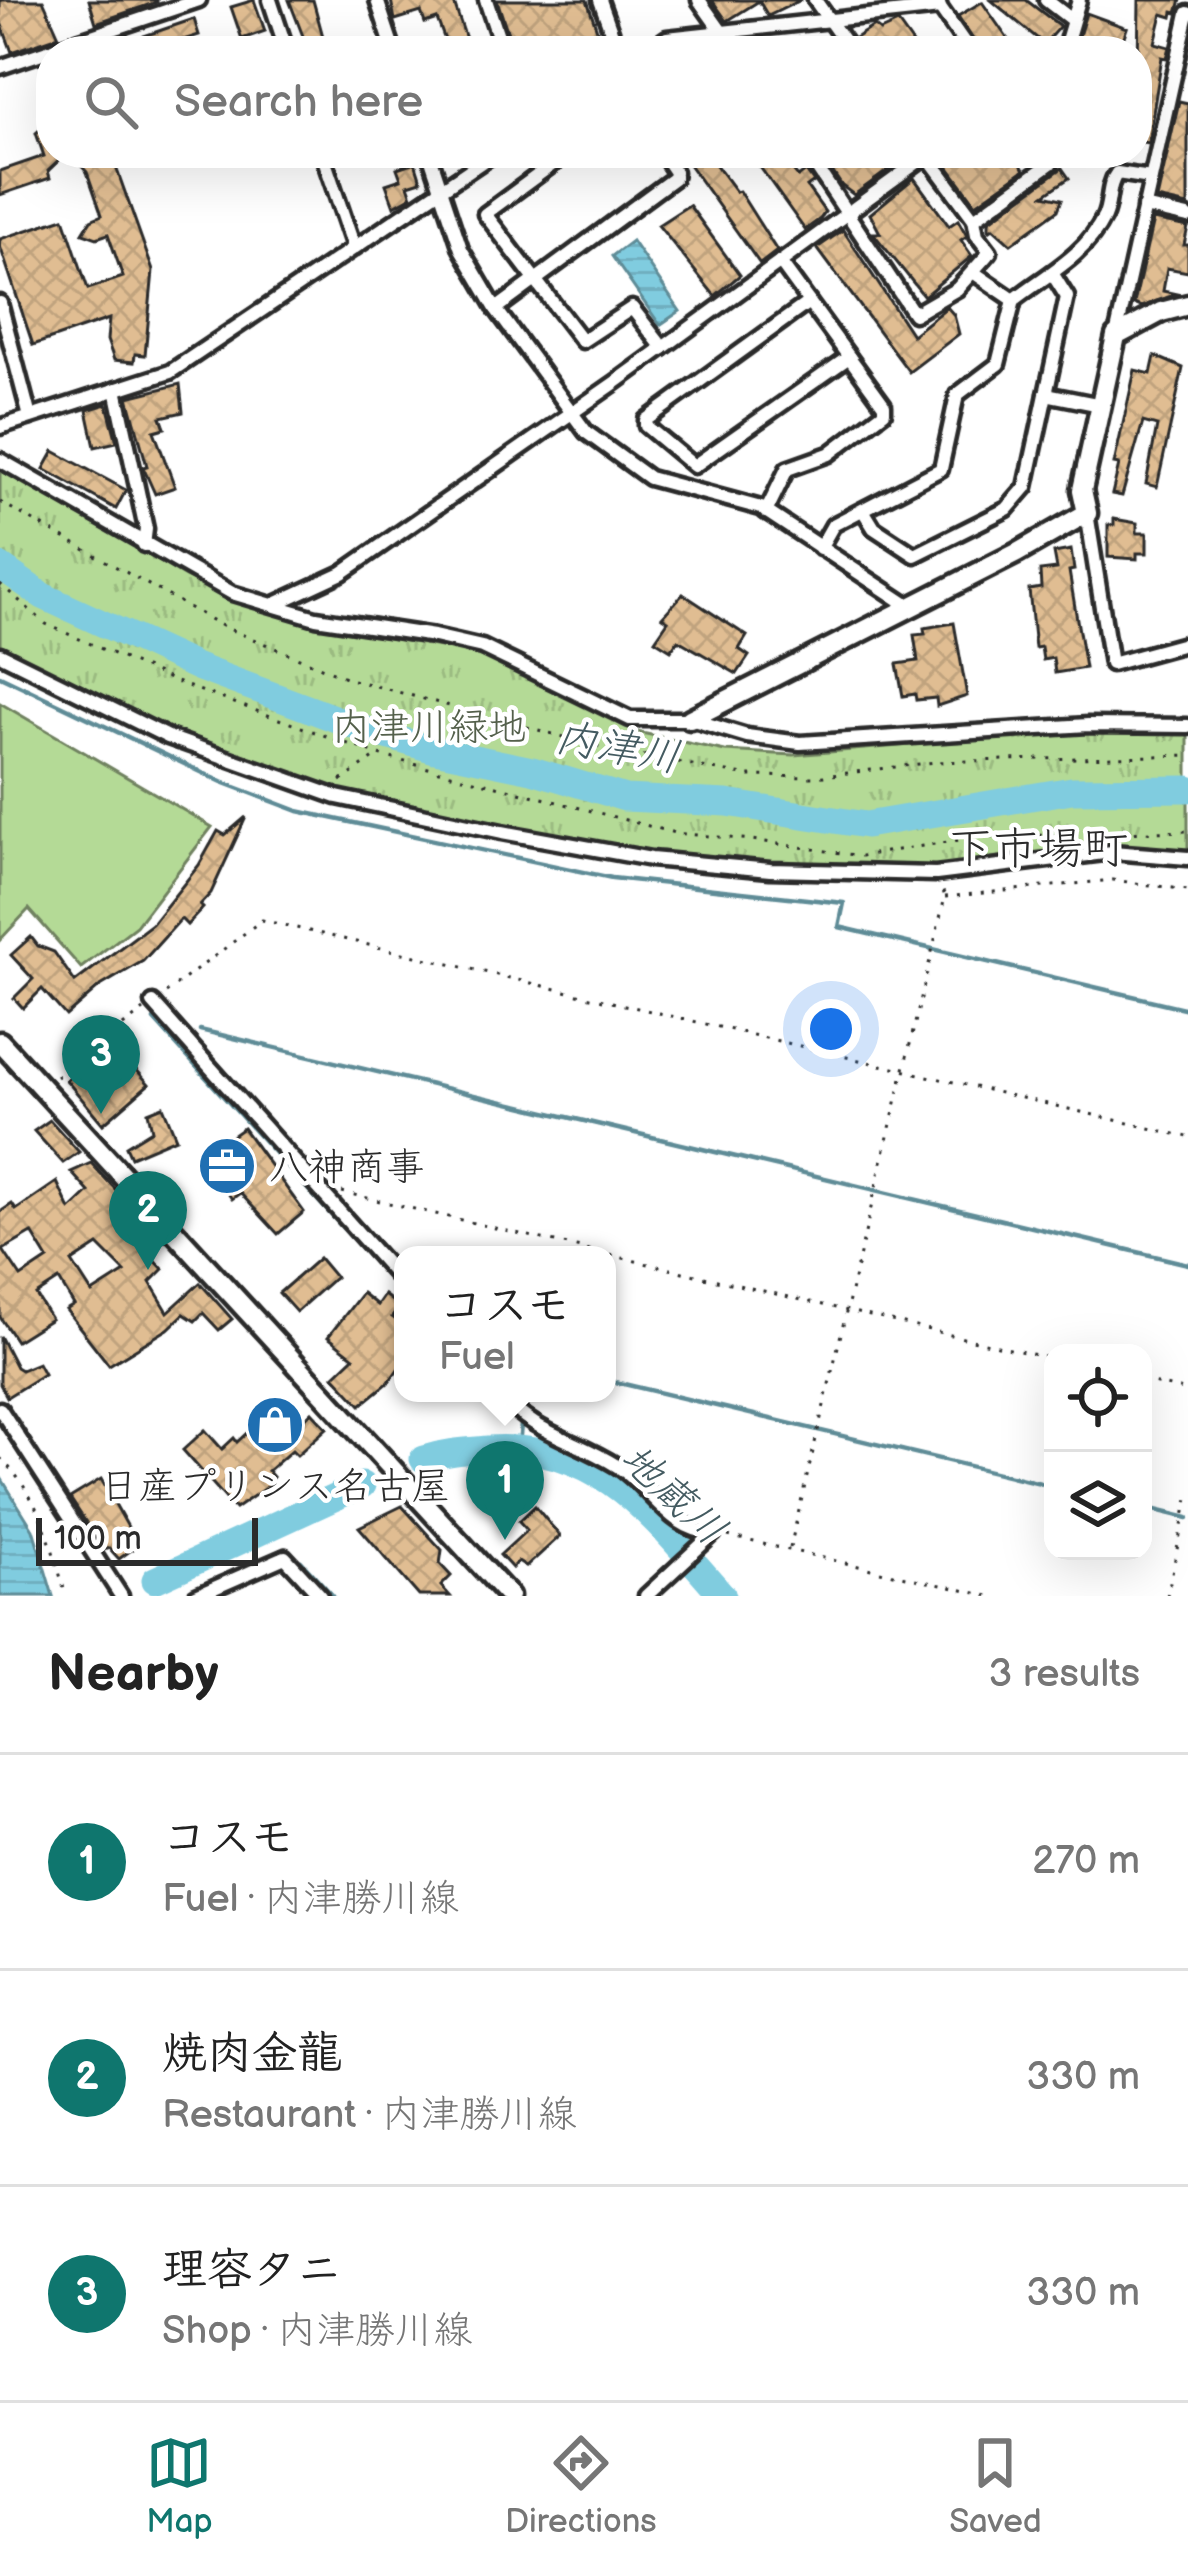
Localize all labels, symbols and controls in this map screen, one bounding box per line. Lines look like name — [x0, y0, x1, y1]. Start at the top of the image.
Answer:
search box — [36, 36, 1152, 168]
icon: search — [78, 69, 144, 135]
text: Search here — [174, 75, 423, 130]
park label: 内津川緑地 — [331, 705, 527, 752]
water label: 内津川 — [551, 712, 684, 785]
district label: 下市場町 — [948, 822, 1128, 877]
your location — [801, 999, 861, 1059]
pin: 3 — [62, 1015, 140, 1114]
office icon: 八神商事 — [196, 1135, 258, 1197]
place label: 八神商事 — [269, 1145, 425, 1192]
pin: 2 — [109, 1171, 187, 1270]
popup — [394, 1246, 616, 1402]
text: コスモ — [438, 1279, 572, 1334]
text: Fuel — [438, 1334, 515, 1381]
map controls — [1044, 1344, 1152, 1560]
button: locate — [1044, 1344, 1152, 1452]
shop icon: 日産プリンス名古屋 — [244, 1394, 306, 1456]
water label: 地蔵川 — [609, 1433, 736, 1556]
pin: 1 — [466, 1441, 544, 1540]
button: layers — [1044, 1452, 1152, 1560]
place label: 日産プリンス名古屋 — [99, 1464, 451, 1511]
scale bar — [36, 1512, 258, 1565]
text: 100 m — [54, 1519, 142, 1559]
text: Nearby — [48, 1644, 219, 1705]
text: 3 results — [988, 1651, 1140, 1698]
text: コスモ — [162, 1811, 295, 1866]
text: 1 — [79, 1838, 95, 1885]
text: 270 m — [1032, 1838, 1140, 1885]
text: Fuel · 内津勝川線 — [162, 1876, 459, 1923]
text: 焼肉金龍 — [162, 2027, 342, 2082]
text: 2 — [75, 2054, 99, 2101]
text: 330 m — [1026, 2054, 1140, 2101]
text: Restaurant · 内津勝川線 — [162, 2092, 577, 2139]
text: 理容タニ — [162, 2243, 342, 2298]
text: 3 — [76, 2270, 98, 2317]
text: 330 m — [1026, 2270, 1140, 2317]
text: Shop · 内津勝川線 — [162, 2308, 472, 2355]
tab: Map — [146, 2430, 213, 2542]
tab: Directions — [505, 2430, 657, 2542]
tab: Saved — [949, 2430, 1042, 2542]

